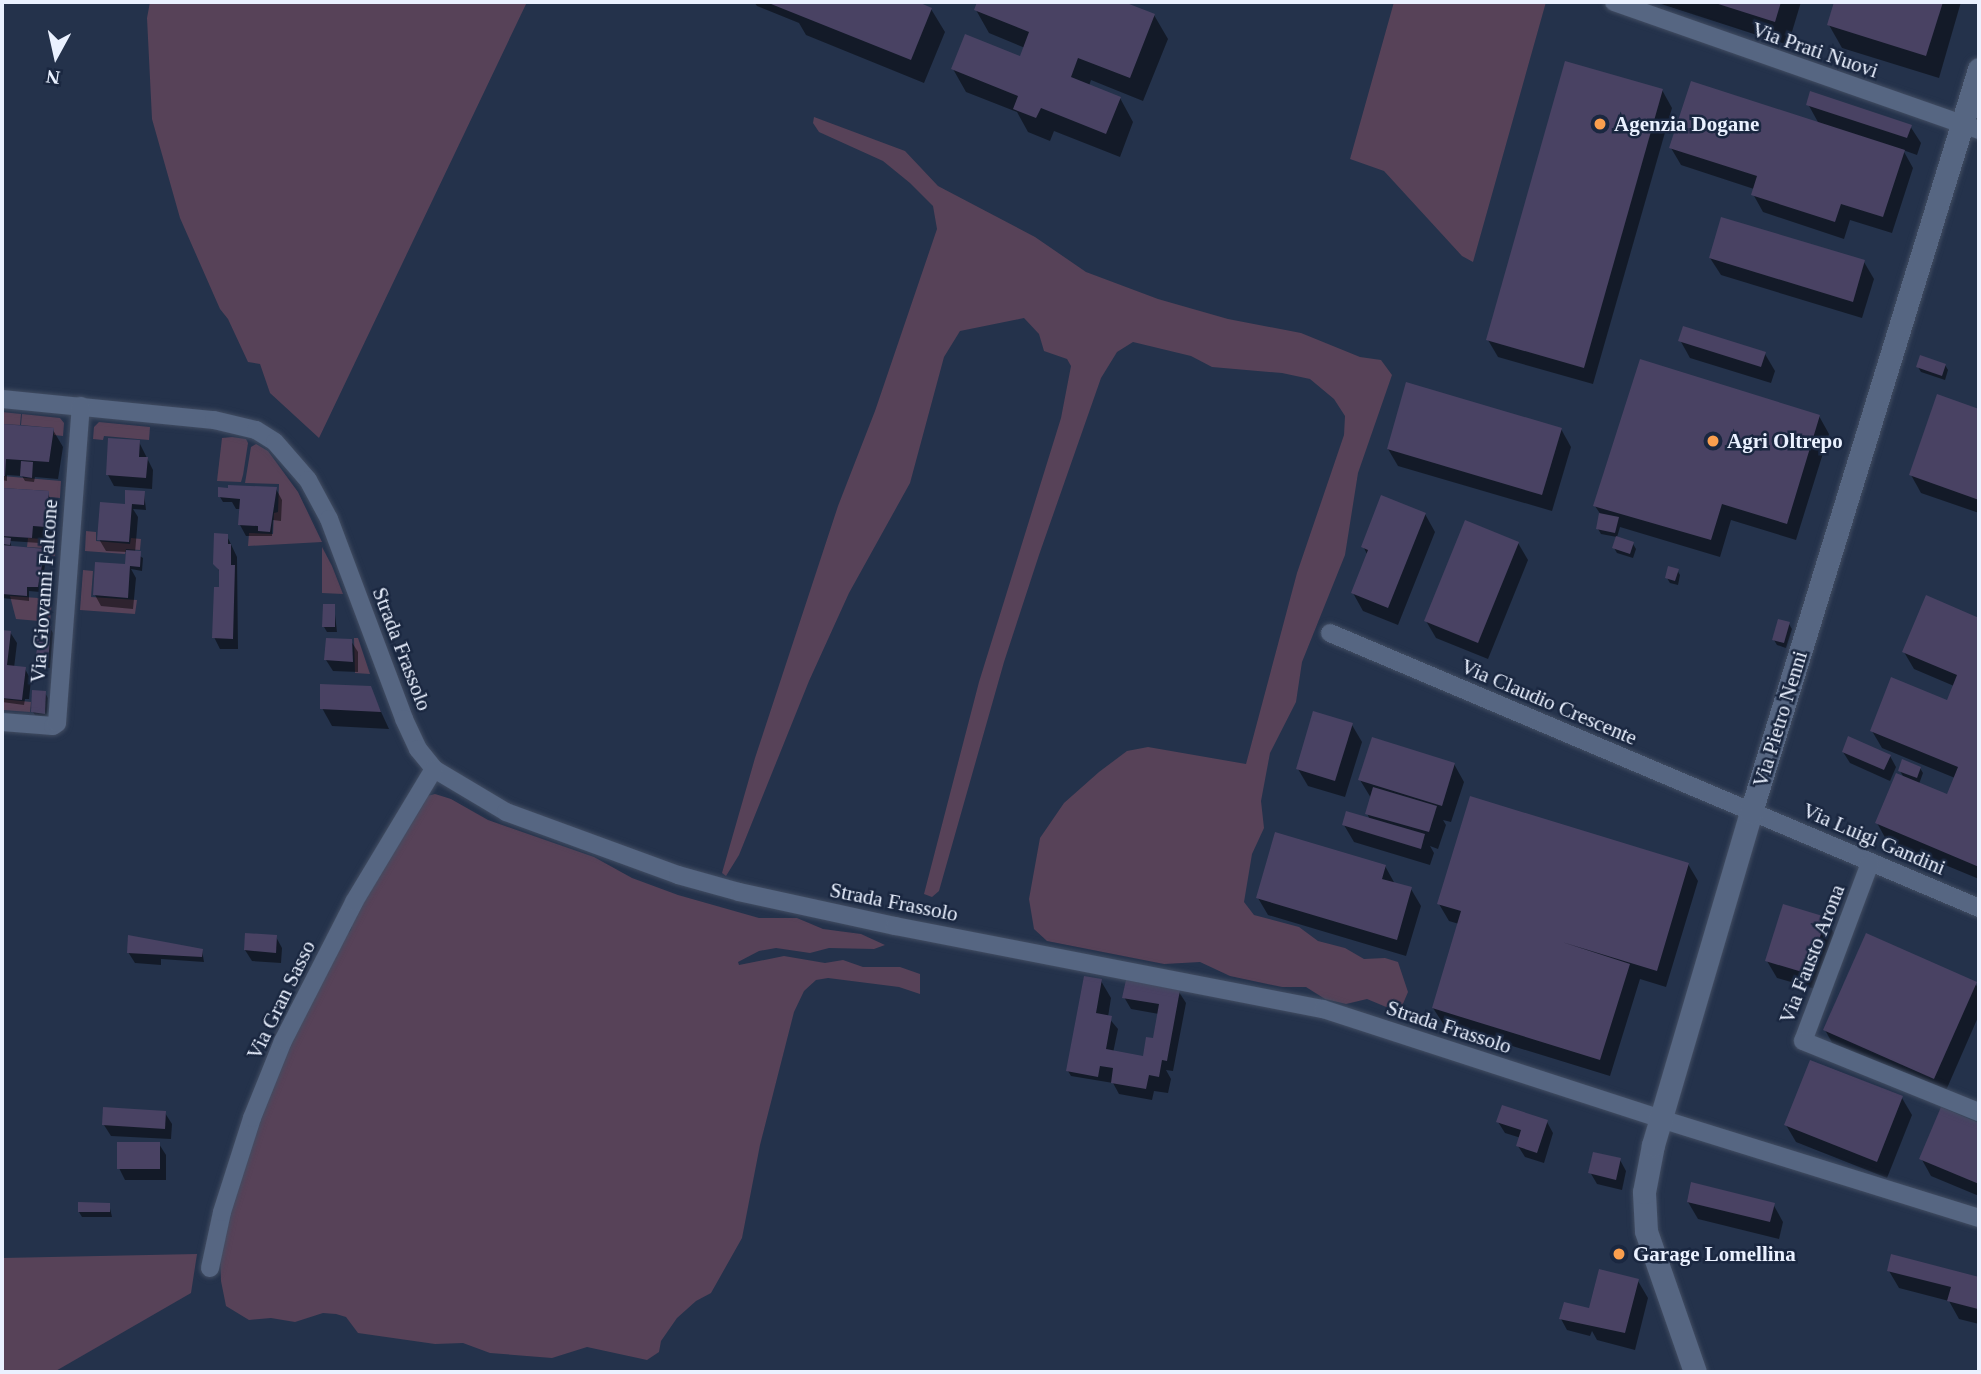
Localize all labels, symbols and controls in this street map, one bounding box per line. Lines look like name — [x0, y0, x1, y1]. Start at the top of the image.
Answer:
street label: Via Prati Nuovi — [1749, 17, 1881, 83]
north arrow — [21, 21, 91, 91]
text: N — [45, 66, 61, 89]
place label: Agenzia Dogane — [1614, 111, 1759, 137]
marker: Agenzia Dogane — [1592, 116, 1608, 132]
place label: Agri Oltrepo — [1727, 428, 1843, 454]
marker: Agri Oltrepo — [1705, 433, 1721, 449]
street label: Via Giovanni Falcone — [25, 498, 63, 684]
street label: Strada Frassolo — [367, 584, 437, 714]
street label: Via Pietro Nenni — [1747, 648, 1813, 790]
street label: Via Claudio Crescente — [1457, 654, 1641, 750]
street label: Via Luigi Gandini — [1799, 798, 1949, 880]
street label: Strada Frassolo — [828, 877, 960, 927]
street label: Via Fausto Arona — [1774, 880, 1850, 1028]
street label: Via Gran Sasso — [241, 936, 321, 1064]
street label: Strada Frassolo — [1383, 995, 1515, 1059]
place label: Garage Lomellina — [1633, 1241, 1796, 1267]
marker: Garage Lomellina — [1611, 1246, 1627, 1262]

